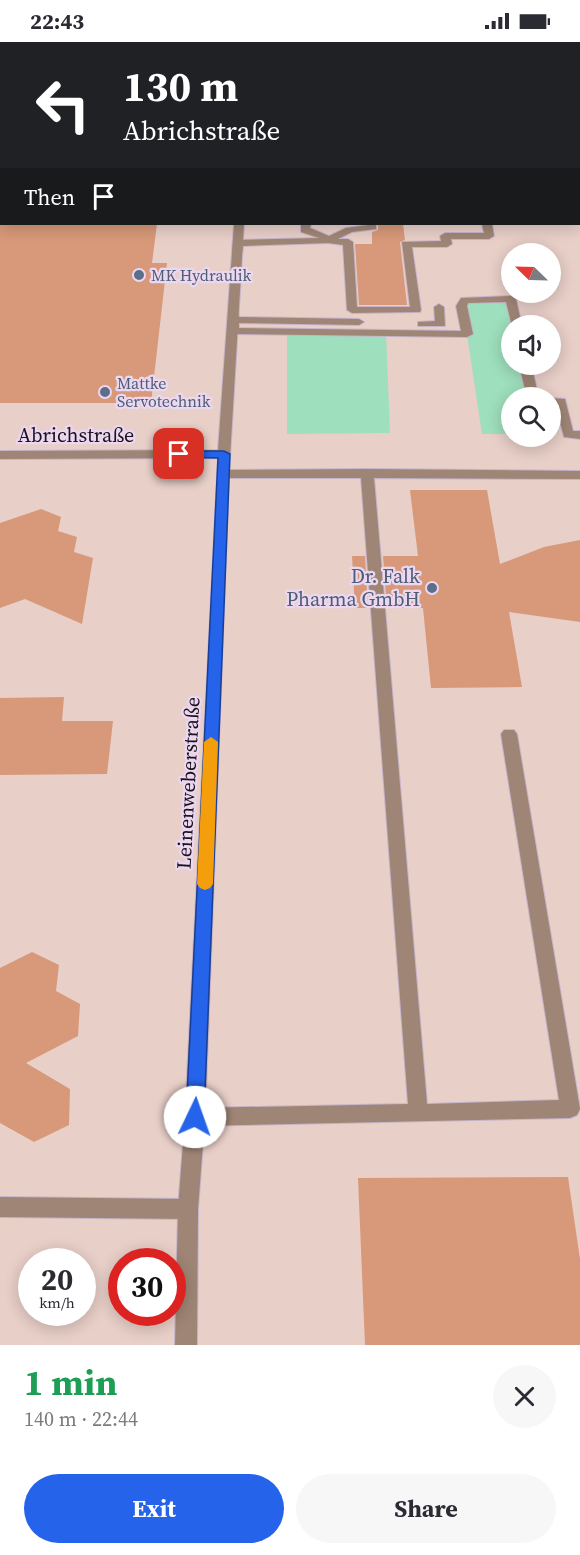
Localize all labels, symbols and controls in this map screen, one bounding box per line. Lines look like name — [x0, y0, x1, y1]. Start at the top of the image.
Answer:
text: 22:43 — [30, 6, 84, 36]
text: 130 m — [123, 57, 238, 115]
icon: left — [24, 66, 102, 144]
text: Abrichstraße — [123, 112, 280, 149]
icon: arrive — [87, 180, 120, 213]
text: Then — [24, 182, 75, 212]
north arrow — [501, 243, 561, 303]
map controls — [501, 243, 561, 447]
place label: MK Hydraulik — [151, 264, 252, 286]
marker: MK Hydraulik — [132, 268, 146, 282]
button: sound — [501, 315, 561, 375]
place label: Mattke Servotechnik — [117, 372, 211, 412]
marker: Mattke Servotechnik — [98, 385, 112, 399]
button: search — [501, 387, 561, 447]
street label: Abrichstraße — [18, 421, 134, 449]
pin — [153, 428, 204, 479]
icon: arrive — [162, 437, 195, 470]
place label: Dr. Falk Pharma GmbH — [286, 562, 420, 613]
marker: Dr. Falk Pharma GmbH — [425, 581, 439, 595]
street label: Leinenweberstraße — [170, 696, 206, 870]
position arrow — [163, 1085, 227, 1149]
speed limit sign: 30 — [108, 1248, 186, 1326]
text: 20 — [41, 1259, 73, 1300]
text: km/h — [39, 1292, 75, 1313]
text: 1 min — [24, 1358, 117, 1407]
button: close — [493, 1365, 556, 1428]
text: 140 m · 22:44 — [24, 1405, 138, 1433]
button: Exit — [24, 1474, 284, 1543]
button: Share — [296, 1474, 556, 1543]

